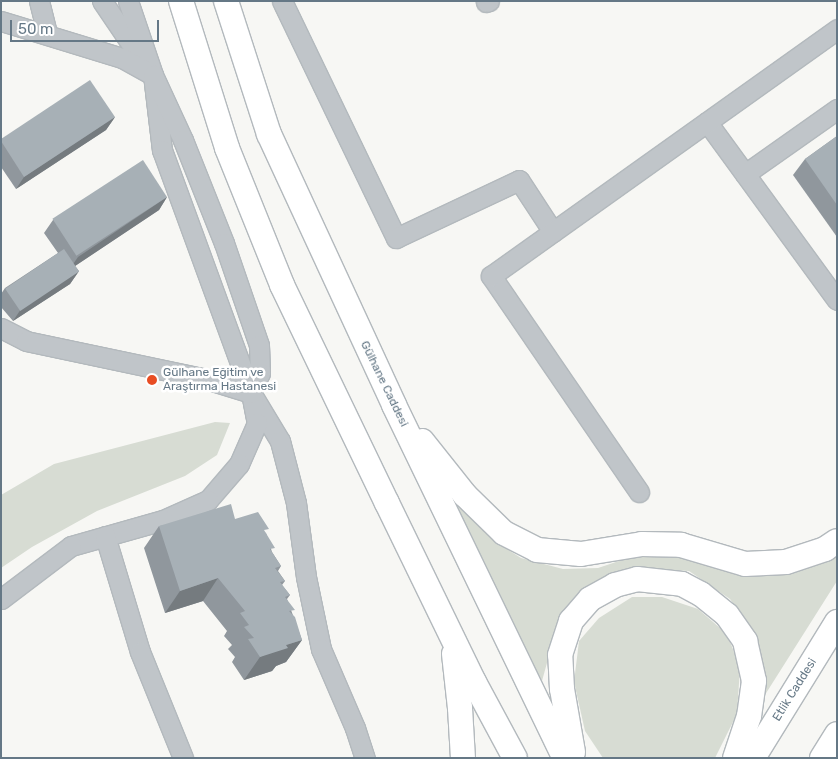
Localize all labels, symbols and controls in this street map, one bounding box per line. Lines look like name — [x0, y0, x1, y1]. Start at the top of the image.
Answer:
scale bar — [12, 10, 161, 42]
text: 50 m — [18, 20, 53, 38]
street label: Gülhane Caddesi — [357, 339, 411, 429]
place label: Gülhane Eğitim ve Araştırma Hastanesi — [163, 366, 276, 394]
marker: Gülhane Eğitim ve Araştırma Hastanesi — [145, 373, 159, 387]
street label: Etlik Caddesi — [770, 656, 820, 724]

